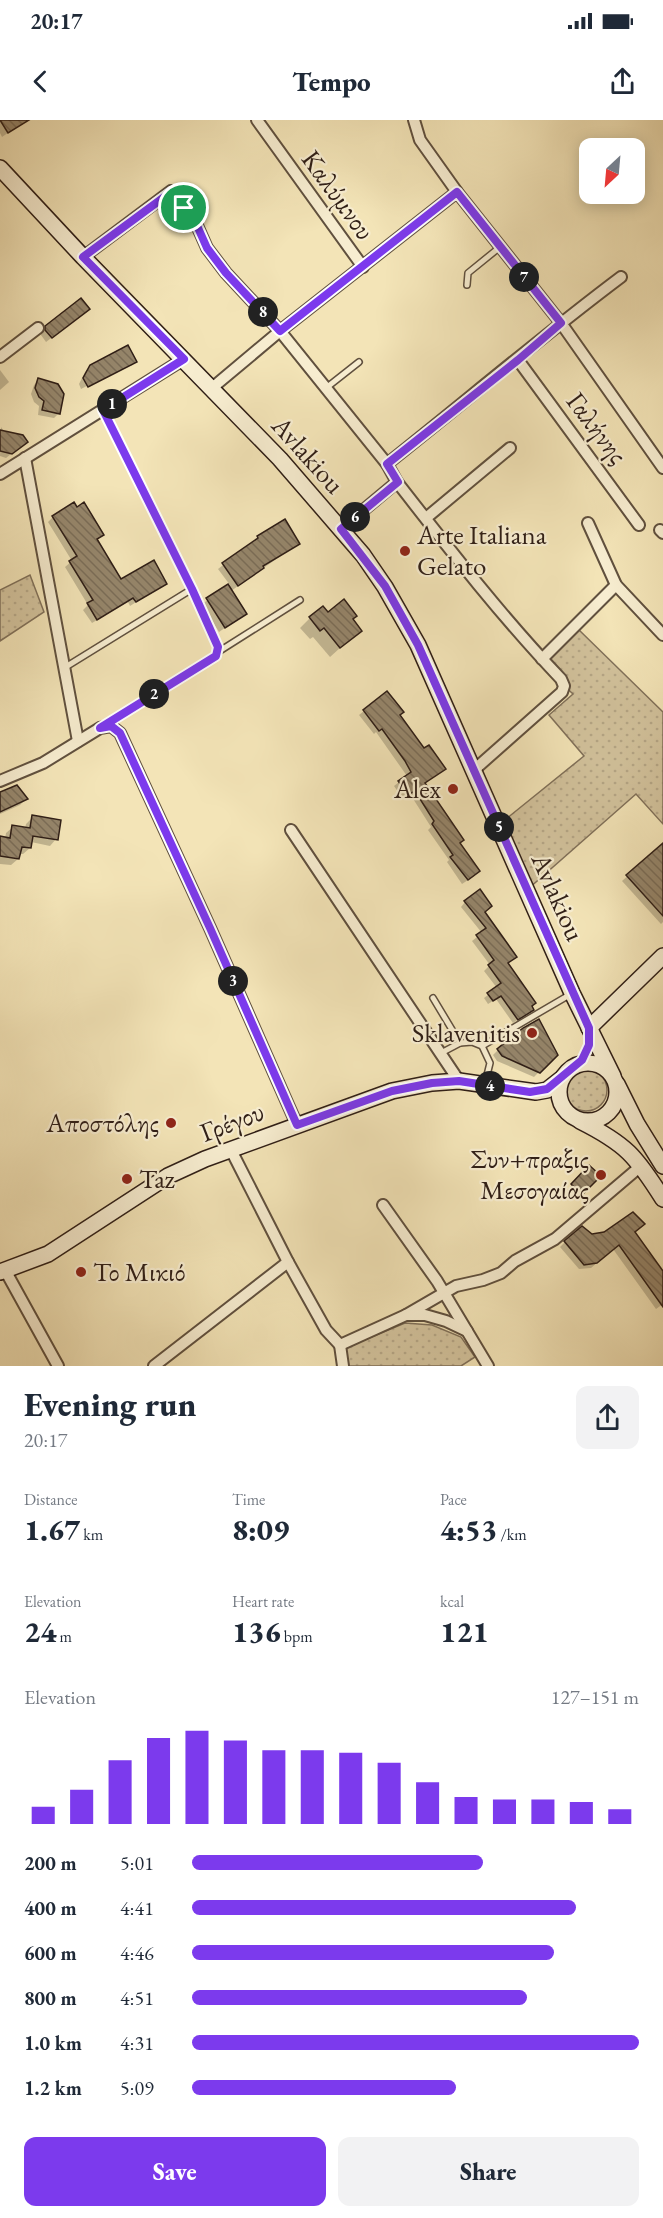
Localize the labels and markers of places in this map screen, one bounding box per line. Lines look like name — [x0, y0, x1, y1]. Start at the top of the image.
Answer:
pin — [158, 182, 209, 233]
pin: 7 — [509, 262, 539, 292]
pin: 8 — [248, 297, 278, 327]
pin: 1 — [97, 389, 127, 419]
pin: 6 — [340, 502, 370, 532]
place label: Arte Italiana Gelato — [416, 517, 547, 583]
marker: Arte Italiana Gelato — [398, 544, 412, 558]
pin: 2 — [139, 679, 169, 709]
place label: Alex — [393, 771, 441, 806]
marker: Alex — [446, 782, 460, 796]
pin: 5 — [484, 812, 514, 842]
pin: 3 — [218, 966, 248, 996]
place label: Sklavenitis — [412, 1015, 520, 1050]
marker: Sklavenitis — [525, 1026, 539, 1040]
pin: 4 — [475, 1071, 505, 1101]
place label: Αποστόλης — [45, 1105, 159, 1140]
marker: Αποστόλης — [164, 1116, 178, 1130]
place label: Συν+πραξις Μεσογαίας — [471, 1141, 589, 1207]
place label: Taz — [139, 1161, 175, 1196]
marker: Συν+πραξις Μεσογαίας — [594, 1168, 608, 1182]
marker: Taz — [120, 1172, 134, 1186]
place label: Το Μικιό — [93, 1254, 185, 1289]
marker: Το Μικιό — [74, 1265, 88, 1279]

